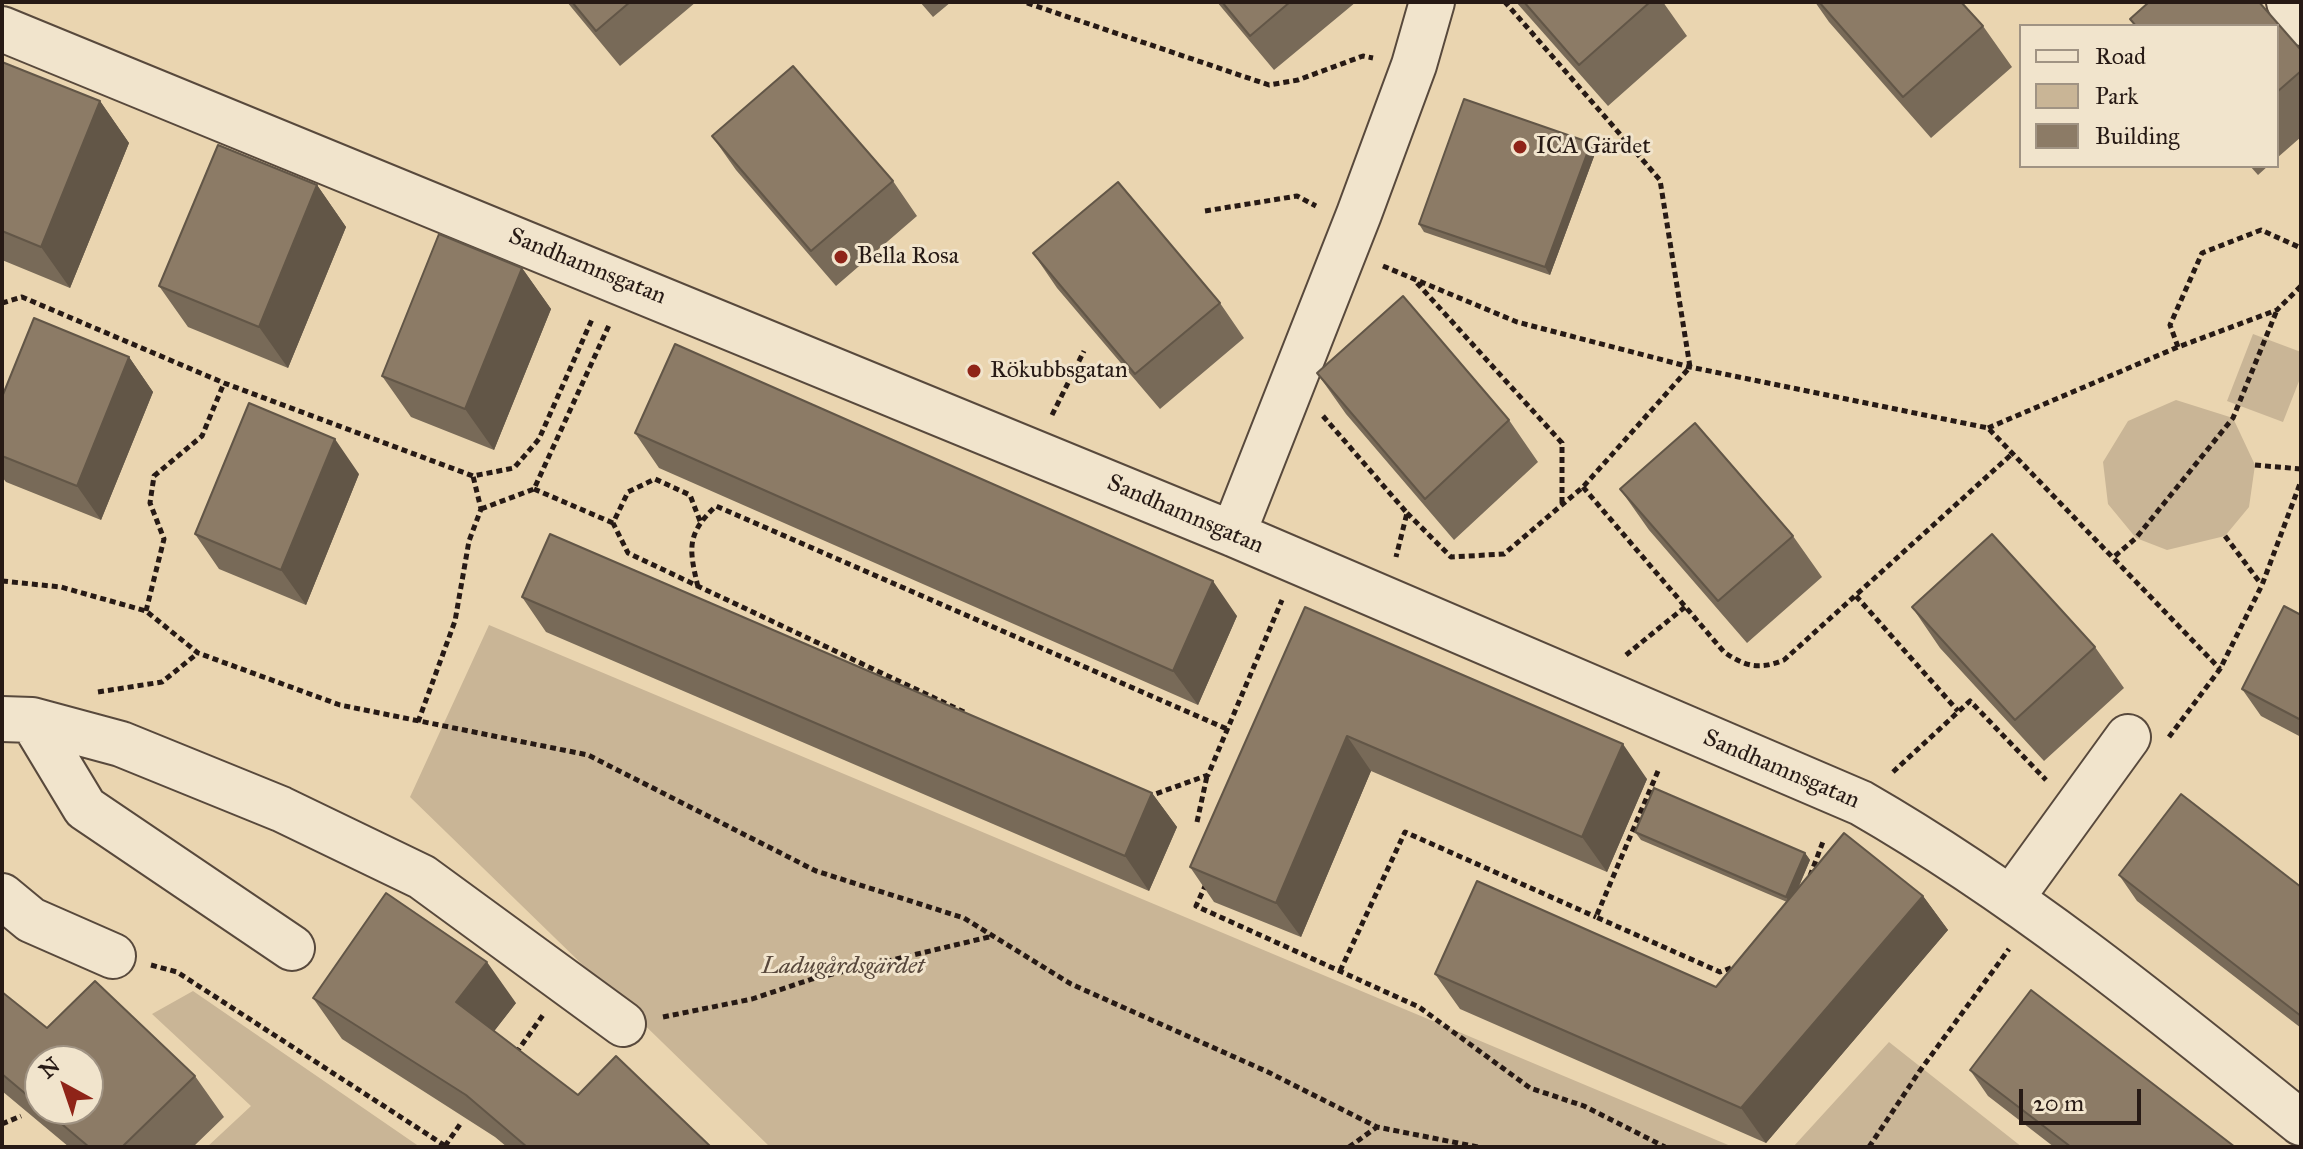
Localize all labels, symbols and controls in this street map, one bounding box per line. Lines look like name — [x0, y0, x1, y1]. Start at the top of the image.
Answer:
legend — [2019, 24, 2279, 168]
text: Road — [2095, 41, 2146, 71]
text: Park — [2095, 81, 2138, 111]
text: Building — [2095, 121, 2180, 151]
place label: ICA Gärdet — [1536, 133, 1651, 161]
marker: ICA Gärdet — [1511, 138, 1529, 156]
street label: Sandhamnsgatan — [504, 222, 670, 312]
place label: Bella Rosa — [857, 243, 959, 271]
marker: Bella Rosa — [832, 248, 850, 266]
place label: Rökubbsgatan — [990, 357, 1128, 385]
marker: Rökubbsgatan — [965, 362, 983, 380]
street label: Sandhamnsgatan — [1102, 469, 1268, 561]
street label: Sandhamnsgatan — [1698, 724, 1864, 816]
park label: Ladugårdsgärdet — [762, 953, 924, 981]
north arrow — [24, 1045, 104, 1125]
text: N — [34, 1051, 65, 1084]
scale bar — [2023, 1073, 2145, 1123]
text: 20 m — [2033, 1088, 2084, 1118]

